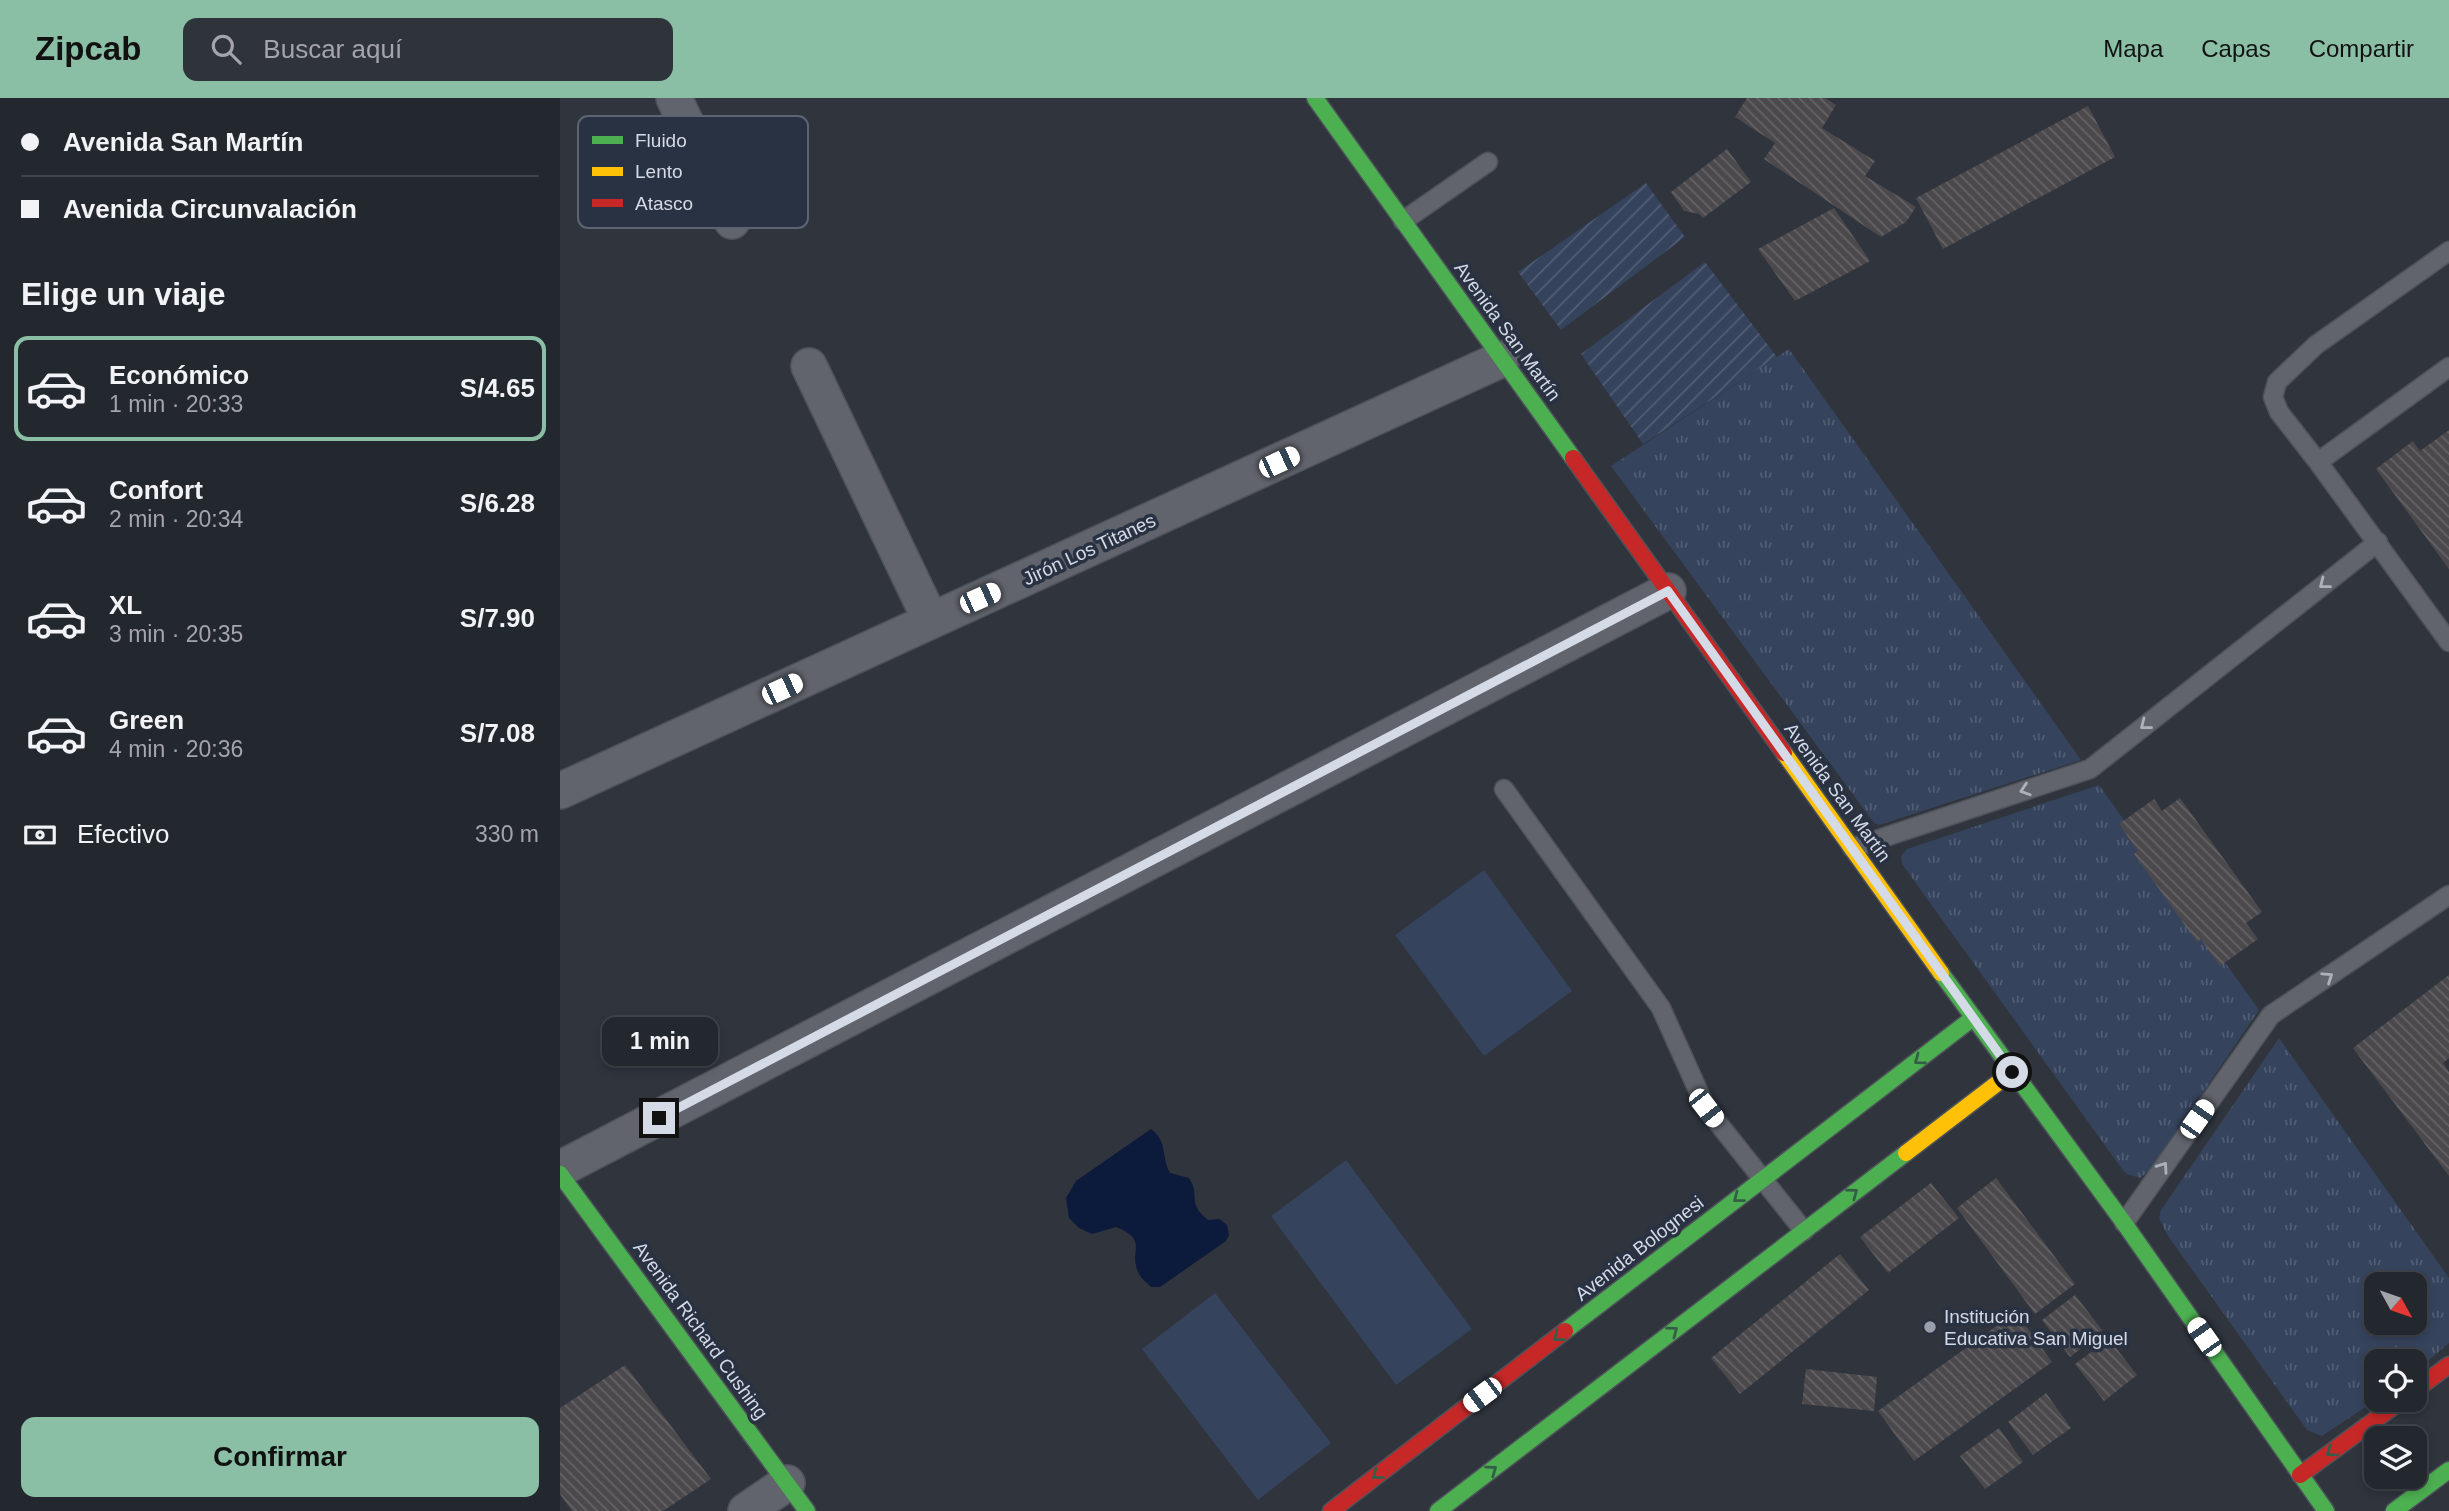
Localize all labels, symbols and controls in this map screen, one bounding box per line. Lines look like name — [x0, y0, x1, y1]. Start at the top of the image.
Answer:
search box — [183, 18, 673, 81]
text: Zipcab — [35, 30, 141, 67]
icon: search — [207, 30, 245, 68]
text: Buscar aquí — [263, 34, 402, 64]
text: Mapa — [2103, 35, 2163, 62]
text: Capas — [2201, 35, 2271, 62]
text: Compartir — [2309, 35, 2414, 62]
legend — [578, 116, 808, 228]
text: Avenida San Martín — [63, 127, 303, 157]
text: Fluido — [635, 130, 687, 151]
text: Lento — [635, 161, 683, 182]
text: Atasco — [635, 193, 693, 214]
text: Avenida Circunvalación — [63, 194, 357, 224]
street label: Avenida San Martín — [1450, 258, 1565, 405]
text: Elige un viaje — [21, 276, 226, 312]
icon: car — [25, 357, 88, 420]
text: Económico — [109, 360, 249, 390]
text: S/4.65 — [460, 373, 535, 403]
text: 1 min · 20:33 — [109, 391, 243, 417]
car — [1256, 444, 1303, 480]
icon: car — [25, 472, 88, 535]
text: Confort — [109, 475, 203, 505]
text: S/6.28 — [460, 488, 535, 518]
text: 2 min · 20:34 — [109, 506, 243, 532]
street label: Jirón Los Titanes — [1020, 510, 1159, 589]
one-way arrow — [2320, 576, 2332, 589]
car — [957, 580, 1004, 616]
icon: car — [25, 587, 88, 650]
text: XL — [109, 590, 142, 620]
text: S/7.90 — [460, 603, 535, 633]
text: 3 min · 20:35 — [109, 621, 243, 647]
car — [759, 671, 806, 707]
icon: car — [25, 702, 88, 765]
text: Green — [109, 705, 184, 735]
one-way arrow — [2141, 716, 2153, 729]
text: S/7.08 — [460, 718, 535, 748]
street label: Avenida San Martín — [1780, 719, 1895, 866]
text: 4 min · 20:36 — [109, 736, 243, 762]
one-way arrow — [2019, 782, 2032, 796]
icon: cash — [21, 816, 59, 854]
text: Efectivo — [77, 819, 170, 849]
text: 330 m — [475, 821, 539, 847]
one-way arrow — [2320, 973, 2333, 985]
callout: 1 min — [601, 1016, 717, 1066]
text: 1 min — [630, 1028, 690, 1054]
one-way arrow — [1914, 1051, 1927, 1064]
route start — [1996, 1056, 2028, 1088]
car — [1685, 1085, 1728, 1131]
car — [2177, 1096, 2218, 1142]
route end — [643, 1102, 675, 1134]
one-way arrow — [2155, 1162, 2167, 1175]
one-way arrow — [1845, 1189, 1858, 1201]
one-way arrow — [1734, 1190, 1746, 1203]
street label: Avenida Bolognesi — [1571, 1192, 1708, 1305]
street label: Avenida Richard Cushing — [629, 1238, 772, 1423]
north arrow — [2364, 1272, 2427, 1335]
map controls — [2364, 1272, 2427, 1489]
place label: Institución Educativa San Miguel — [1944, 1306, 2128, 1349]
car — [2184, 1314, 2225, 1360]
marker: Institución Educativa San Miguel — [1922, 1319, 1938, 1335]
one-way arrow — [1665, 1327, 1677, 1340]
one-way arrow — [1553, 1328, 1566, 1341]
button: locate — [2364, 1349, 2427, 1412]
car — [1459, 1374, 1506, 1416]
button: Confirmar — [21, 1417, 539, 1497]
button: layers — [2364, 1426, 2427, 1489]
one-way arrow — [2326, 1444, 2339, 1456]
one-way arrow — [1484, 1465, 1497, 1478]
one-way arrow — [1373, 1467, 1385, 1480]

